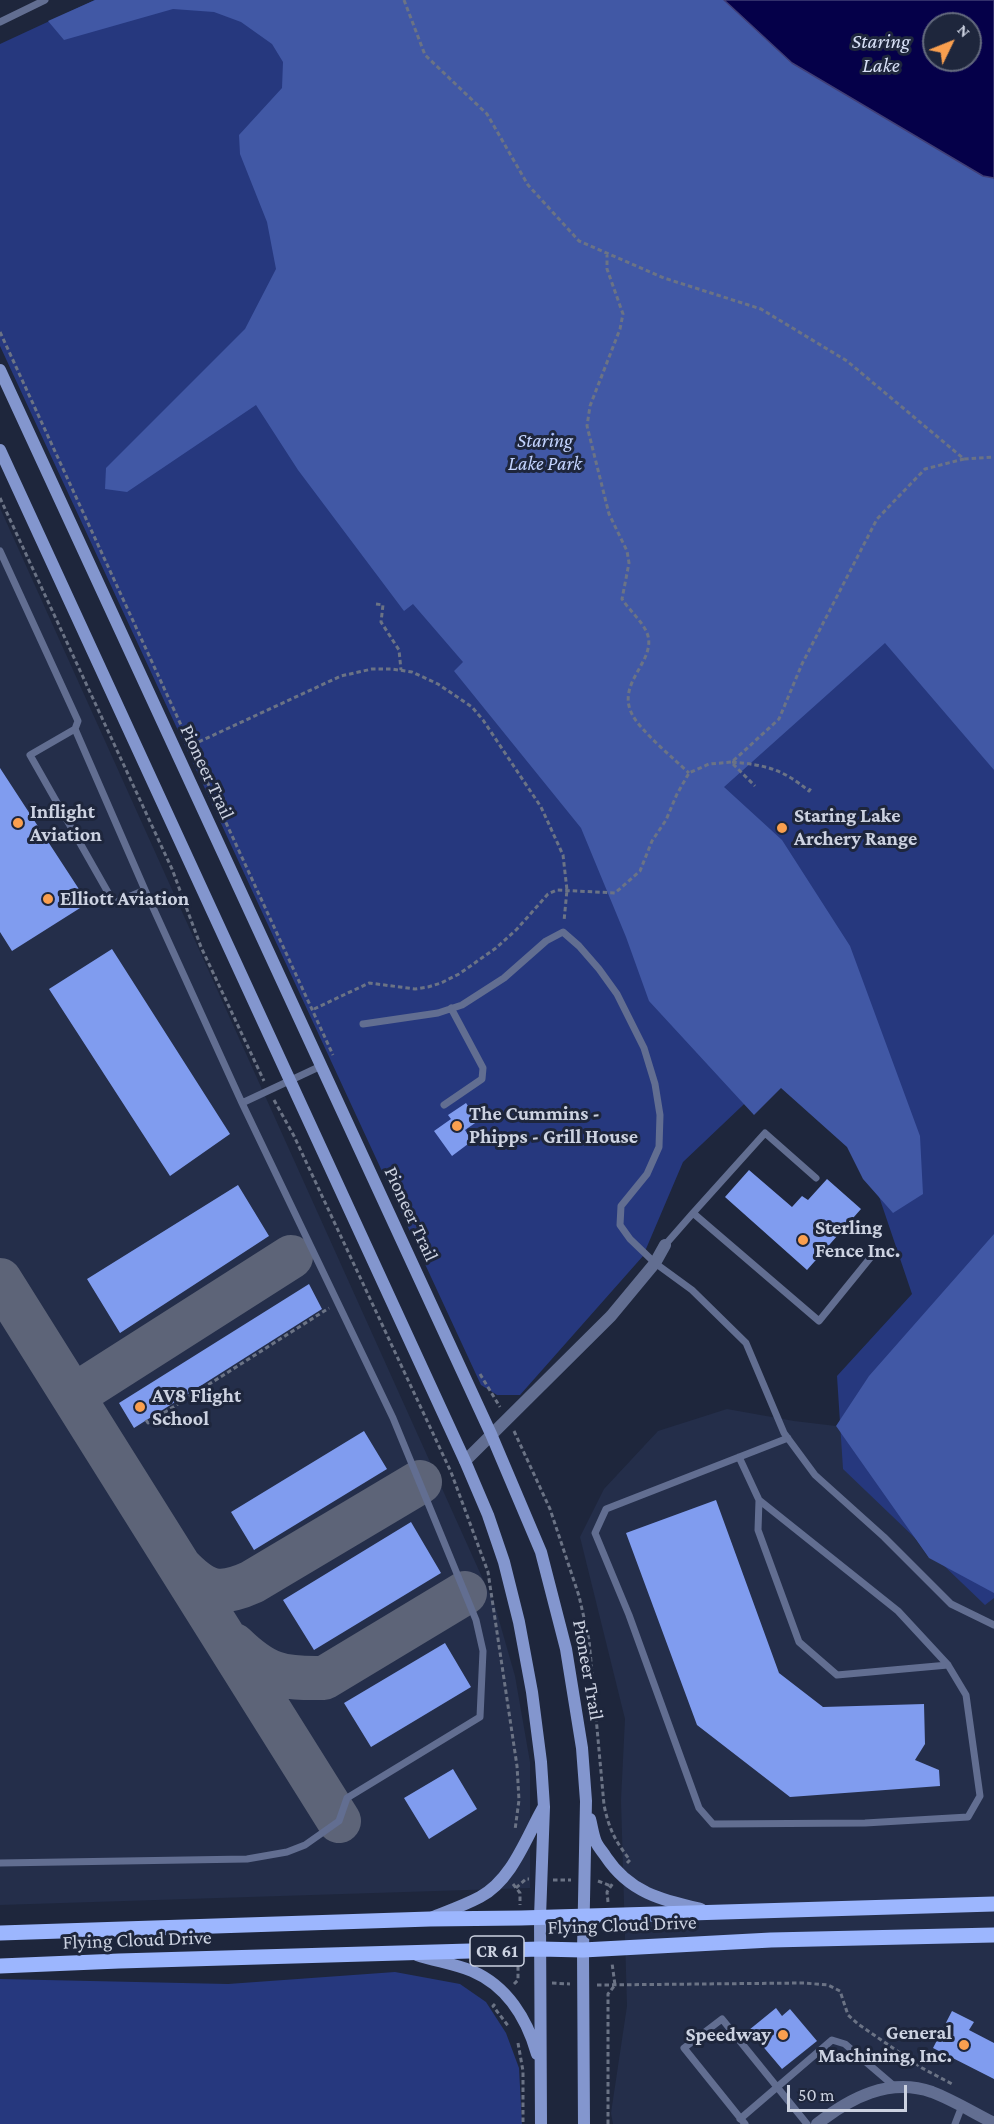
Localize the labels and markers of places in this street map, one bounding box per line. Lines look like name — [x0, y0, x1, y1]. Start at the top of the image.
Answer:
place label: Inflight Aviation — [30, 800, 102, 847]
place label: Staring Lake Archery Range — [794, 804, 917, 851]
marker: Inflight Aviation — [11, 816, 25, 830]
marker: Staring Lake Archery Range — [775, 821, 789, 835]
place label: Elliott Aviation — [60, 887, 189, 911]
marker: Elliott Aviation — [41, 892, 55, 906]
place label: The Cummins - Phipps - Grill House — [469, 1102, 638, 1149]
marker: The Cummins - Phipps - Grill House — [450, 1119, 464, 1133]
place label: Sterling Fence Inc. — [815, 1216, 900, 1263]
marker: Sterling Fence Inc. — [796, 1233, 810, 1247]
place label: AV8 Flight School — [152, 1384, 241, 1431]
marker: AV8 Flight School — [133, 1400, 147, 1414]
place label: General Machining, Inc. — [818, 2021, 952, 2068]
place label: Speedway — [685, 2023, 771, 2047]
marker: Speedway — [776, 2028, 790, 2042]
marker: General Machining, Inc. — [957, 2038, 971, 2052]

